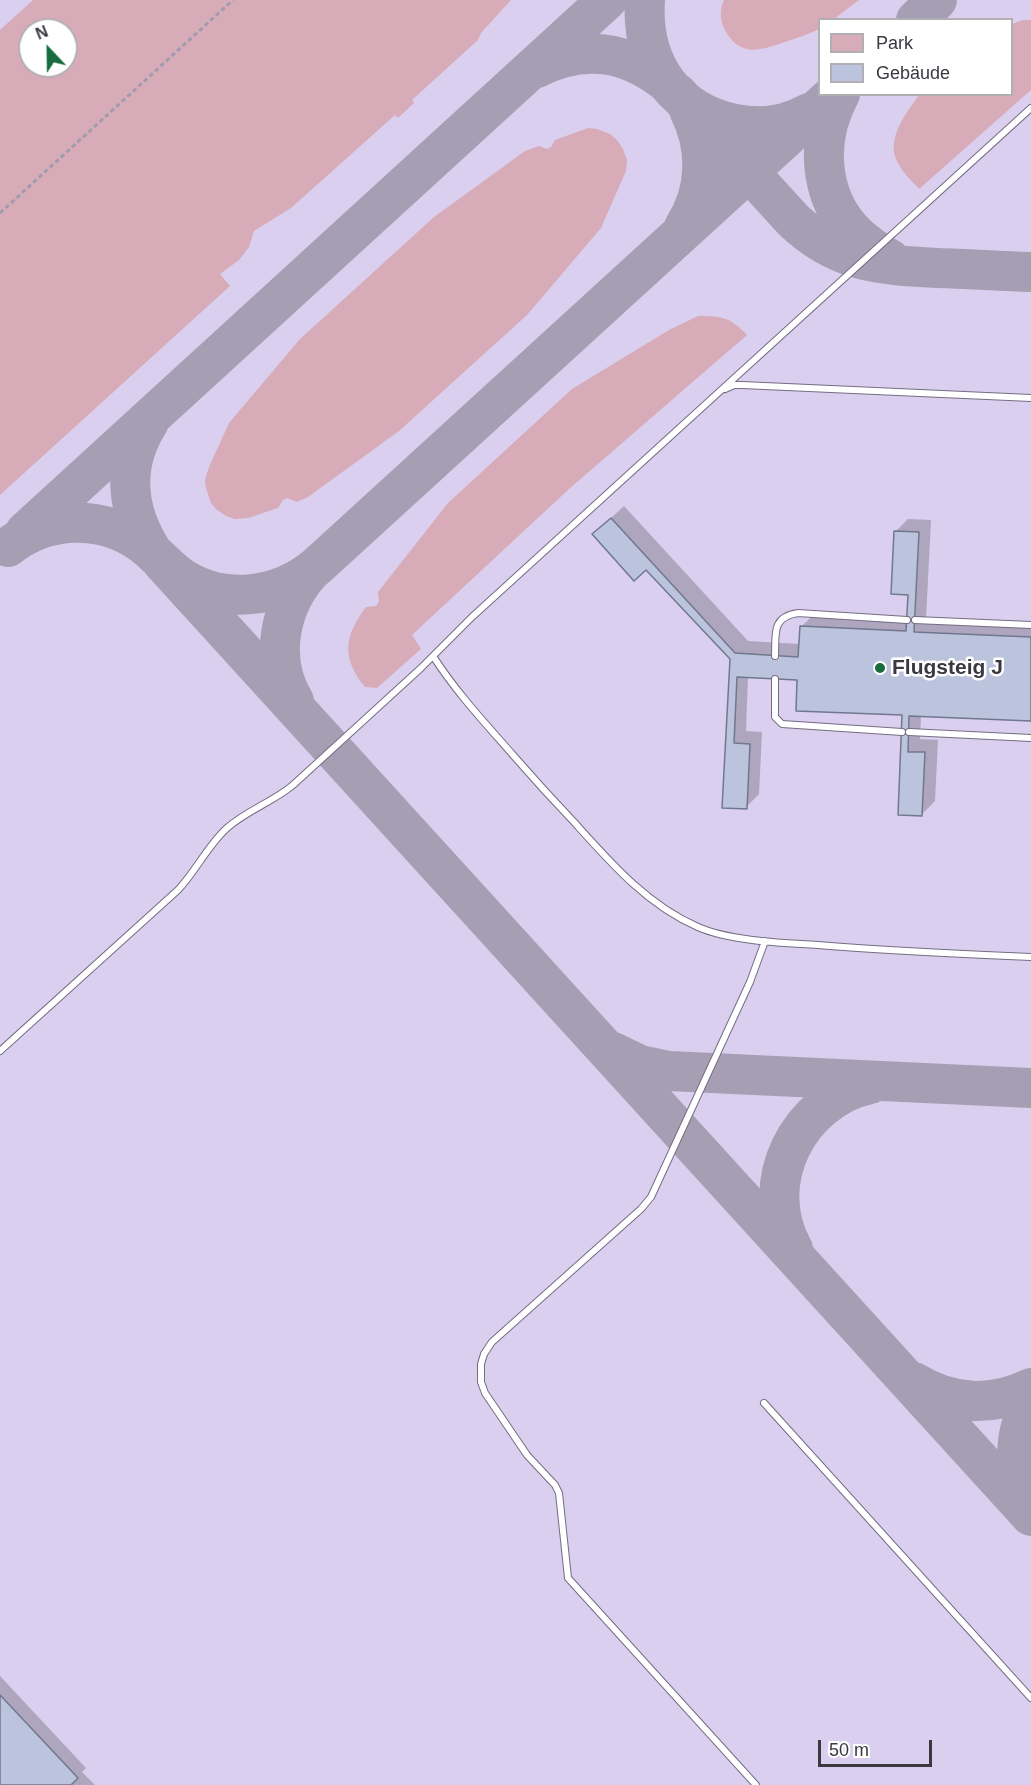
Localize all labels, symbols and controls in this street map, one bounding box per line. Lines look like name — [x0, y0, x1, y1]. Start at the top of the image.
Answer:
north arrow — [18, 18, 78, 78]
legend — [818, 18, 1013, 96]
text: N — [33, 23, 50, 43]
text: Park — [876, 33, 913, 53]
text: Gebäude — [876, 63, 950, 83]
place label: Flugsteig J — [892, 655, 1003, 681]
marker: Flugsteig J — [873, 661, 887, 675]
scale bar — [821, 1728, 935, 1766]
text: 50 m — [829, 1740, 869, 1760]

